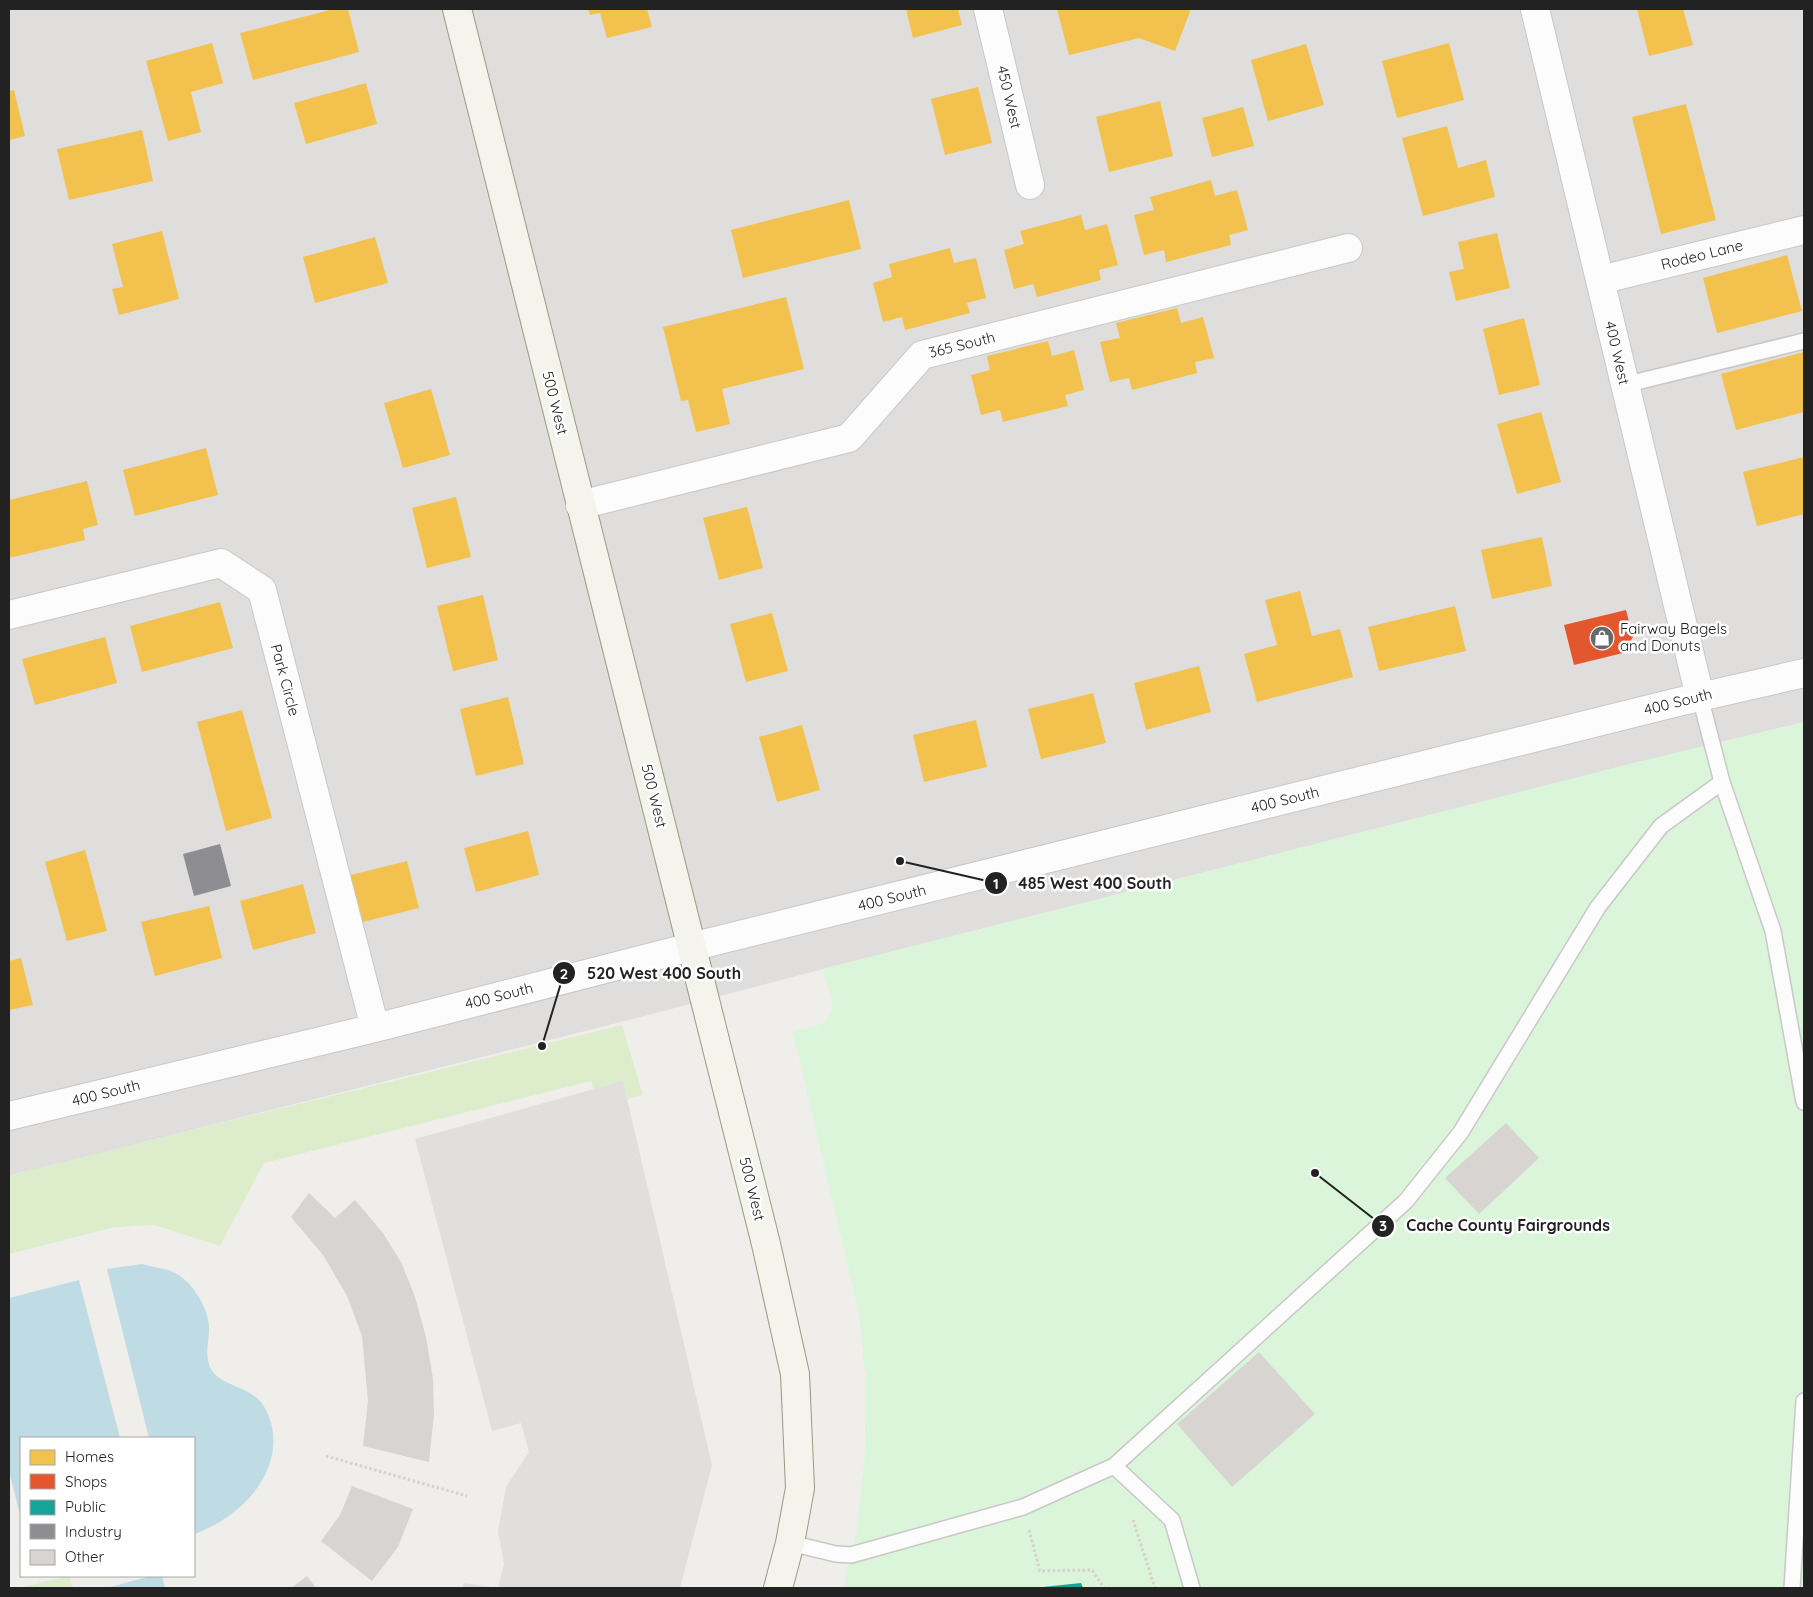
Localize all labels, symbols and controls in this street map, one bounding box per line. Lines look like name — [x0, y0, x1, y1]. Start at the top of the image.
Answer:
street label: 450 West — [993, 64, 1026, 130]
street label: Rodeo Lane — [1659, 235, 1745, 274]
street label: 400 West — [1601, 319, 1634, 387]
street label: 365 South — [927, 327, 997, 362]
street label: 500 West — [538, 369, 573, 437]
place label: Fairway Bagels and Donuts — [1620, 619, 1727, 655]
shop icon: Fairway Bagels and Donuts — [1589, 625, 1615, 651]
street label: Park Circle — [267, 642, 304, 718]
street label: 400 South — [1642, 684, 1714, 719]
street label: 500 West — [637, 762, 672, 830]
street label: 400 South — [1249, 782, 1321, 817]
callout: 485 West 400 South — [984, 868, 1182, 899]
text: 485 West 400 South — [1018, 873, 1172, 893]
text: 1 — [993, 874, 999, 893]
street label: 400 South — [856, 880, 928, 915]
callout: 520 West 400 South — [552, 958, 751, 989]
text: 520 West 400 South — [587, 963, 741, 983]
text: 2 — [560, 964, 568, 983]
street label: 400 South — [463, 978, 535, 1013]
street label: 400 South — [70, 1075, 142, 1110]
street label: 500 West — [735, 1155, 770, 1223]
callout: Cache County Fairgrounds — [1371, 1210, 1619, 1241]
text: Cache County Fairgrounds — [1406, 1215, 1610, 1235]
text: 3 — [1379, 1216, 1387, 1235]
legend — [20, 1437, 195, 1577]
text: Homes — [65, 1447, 114, 1466]
text: Shops — [65, 1472, 107, 1491]
text: Public — [65, 1497, 106, 1516]
text: Industry — [65, 1522, 122, 1541]
text: Other — [65, 1547, 105, 1566]

